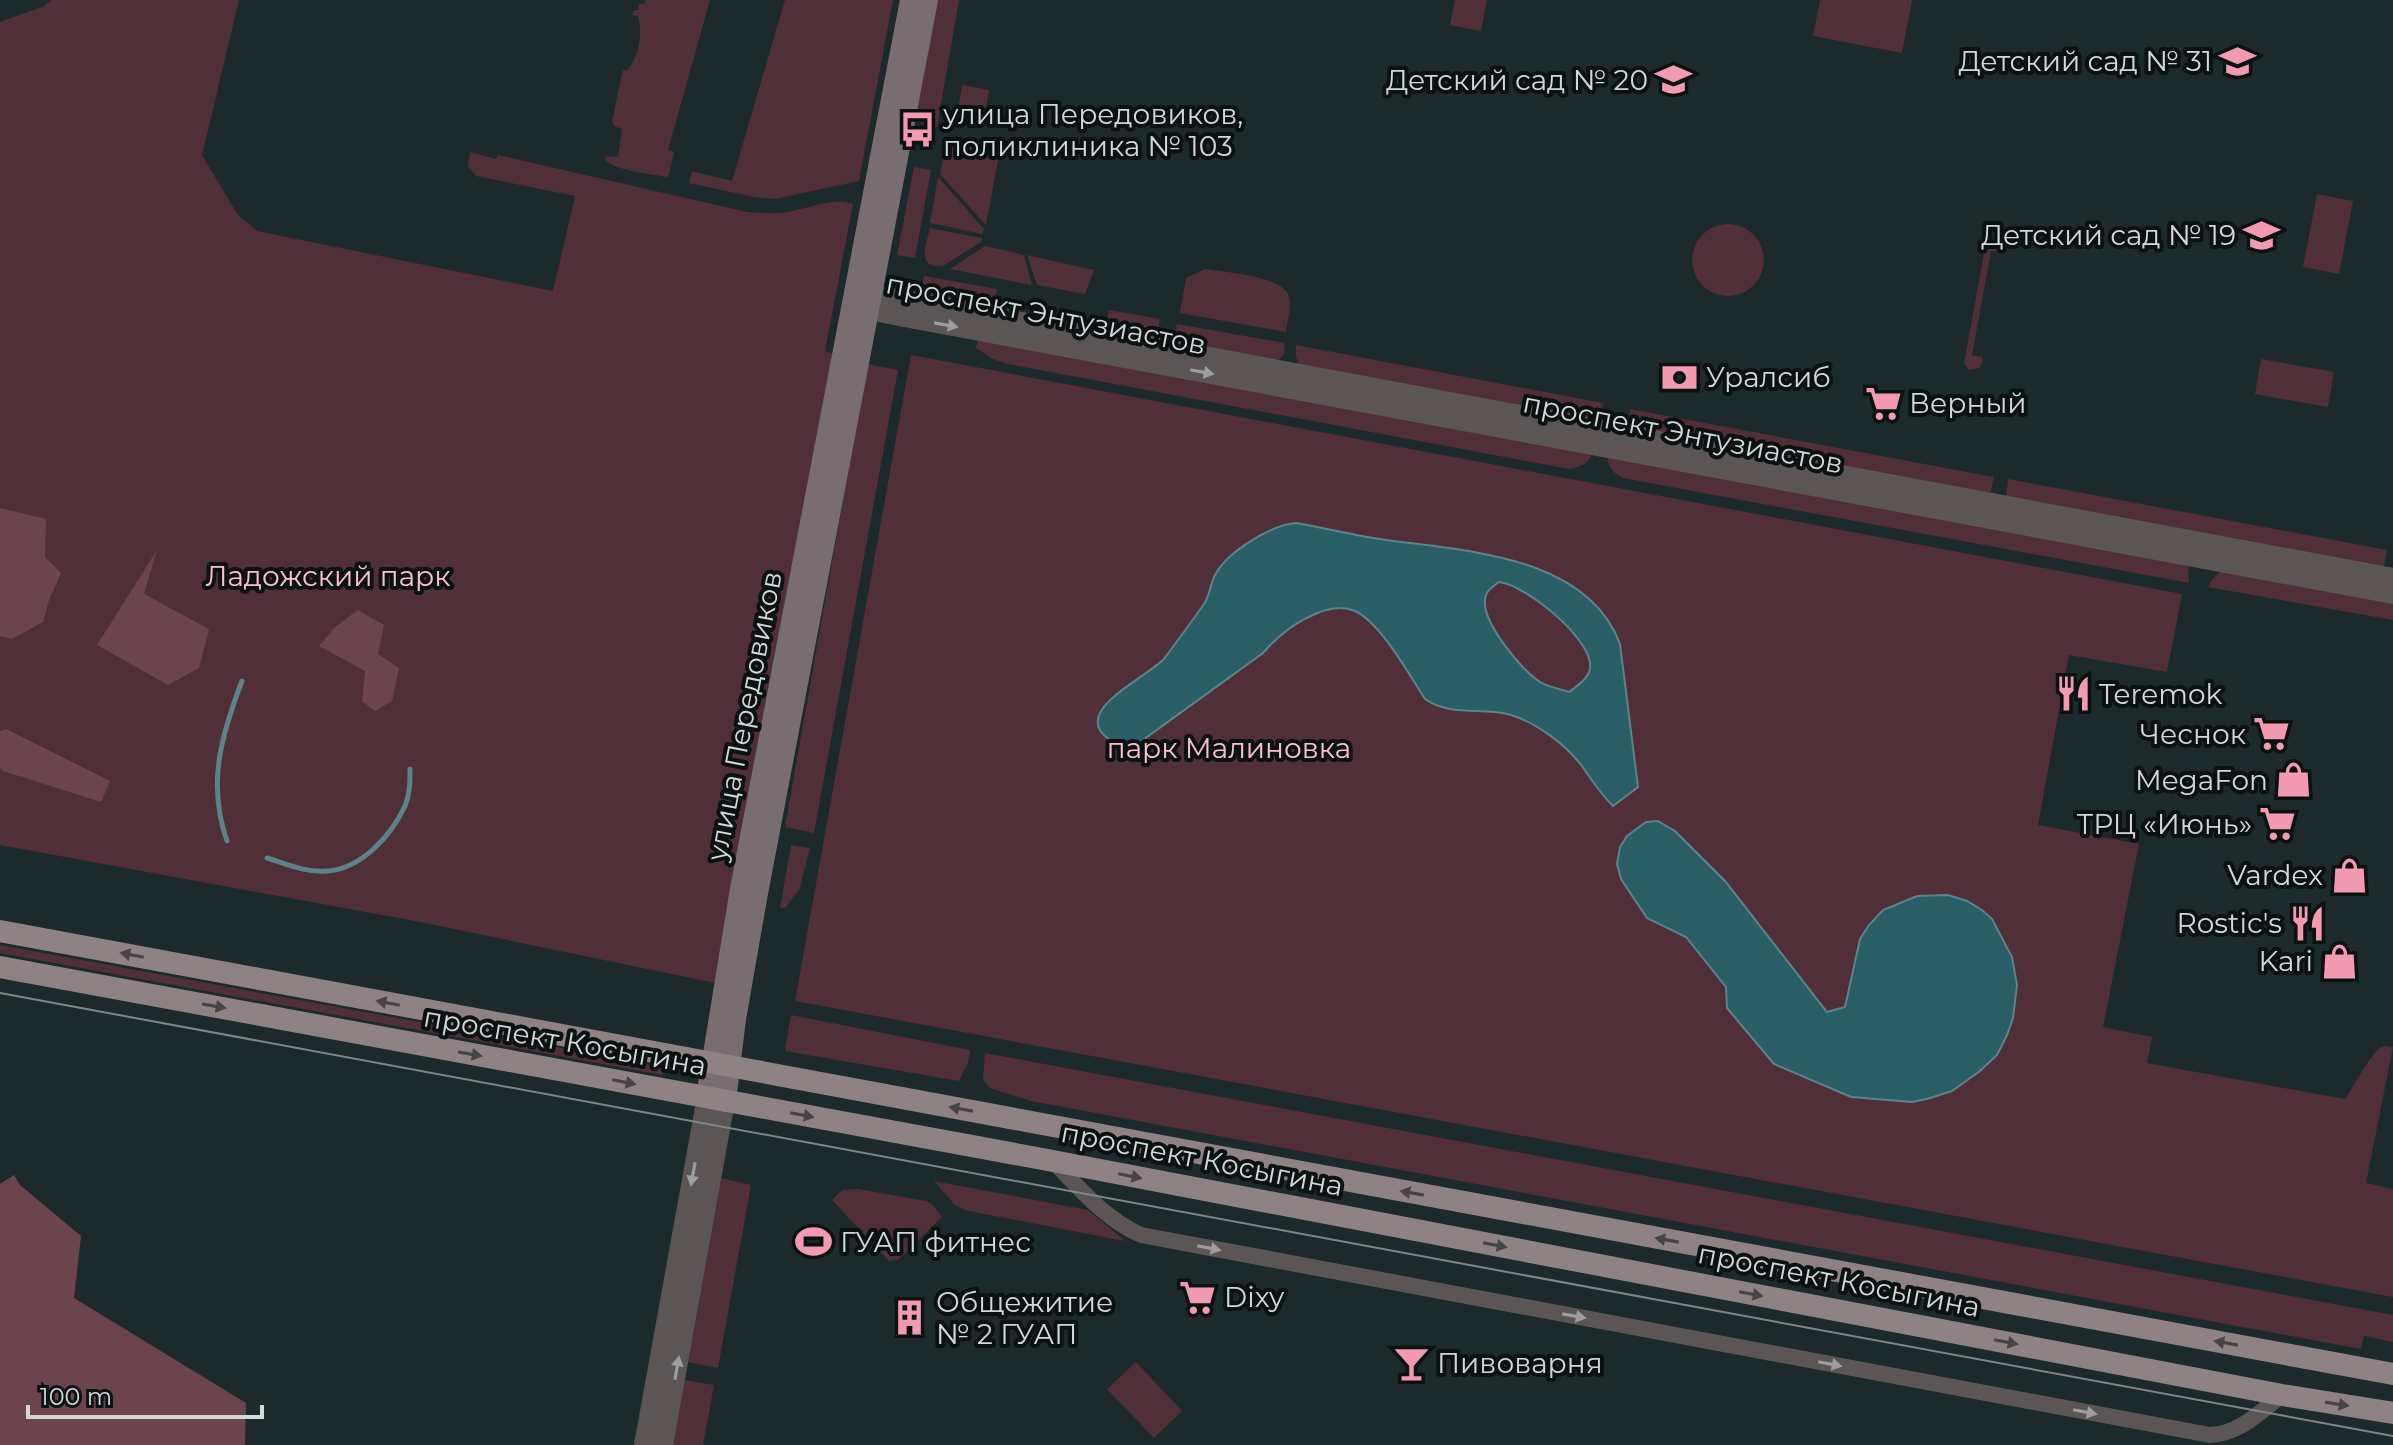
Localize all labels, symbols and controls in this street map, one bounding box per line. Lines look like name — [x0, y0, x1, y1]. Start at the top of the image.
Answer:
school or university icon: Детский сад № 31 — [2219, 42, 2257, 80]
place label: Детский сад № 31 — [1959, 44, 2212, 78]
school or university icon: Детский сад № 20 — [1655, 61, 1693, 99]
place label: Детский сад № 20 — [1386, 63, 1648, 97]
place label: улица Передовиков, поликлиника № 103 — [942, 97, 1243, 163]
bus stop icon: улица Передовиков, поликлиника № 103 — [898, 111, 936, 149]
school or university icon: Детский сад № 19 — [2243, 216, 2281, 254]
place label: Детский сад № 19 — [1981, 218, 2236, 252]
street label: проспект Энтузиастов — [883, 266, 1209, 362]
one-way arrow — [934, 319, 959, 331]
bank icon: Уралсиб — [1661, 358, 1699, 396]
place label: Уралсиб — [1706, 360, 1831, 394]
one-way arrow — [1190, 367, 1215, 379]
supermarket icon: Верный — [1864, 384, 1902, 422]
street label: проспект Энтузиастов — [1520, 385, 1846, 481]
place label: Верный — [1909, 386, 2027, 420]
park label: Ладожский парк — [205, 559, 451, 593]
street label: улица Передовиков — [699, 568, 789, 865]
restaurant icon: Teremok — [2054, 675, 2092, 713]
place label: Teremok — [2099, 677, 2222, 711]
supermarket icon: Чеснок — [2253, 715, 2291, 753]
place label: Чеснок — [2140, 717, 2246, 751]
park label: парк Малиновка — [1107, 731, 1351, 765]
shop icon: MegaFon — [2275, 761, 2313, 799]
place label: MegaFon — [2135, 763, 2268, 797]
supermarket icon: ТРЦ «Июнь» — [2259, 805, 2297, 843]
place label: ТРЦ «Июнь» — [2077, 807, 2252, 841]
shop icon: Vardex — [2330, 856, 2368, 894]
place label: Vardex — [2227, 858, 2323, 892]
restaurant icon: Rostic's — [2289, 904, 2327, 942]
place label: Rostic's — [2177, 906, 2282, 940]
shop icon: Kari — [2320, 942, 2358, 980]
place label: Kari — [2258, 944, 2313, 978]
one-way arrow — [119, 949, 144, 961]
one-way arrow — [375, 996, 400, 1008]
street label: проспект Косыгина — [421, 999, 709, 1083]
one-way arrow — [202, 1001, 227, 1013]
one-way arrow — [458, 1048, 483, 1060]
one-way arrow — [612, 1077, 637, 1089]
one-way arrow — [948, 1103, 973, 1115]
one-way arrow — [790, 1109, 815, 1121]
street label: проспект Косыгина — [1058, 1115, 1346, 1203]
one-way arrow — [687, 1162, 699, 1187]
one-way arrow — [1118, 1170, 1143, 1182]
one-way arrow — [1399, 1186, 1424, 1198]
sports icon: ГУАП фитнес — [795, 1223, 833, 1261]
place label: ГУАП фитнес — [840, 1225, 1031, 1259]
one-way arrow — [1654, 1234, 1679, 1246]
street label: проспект Косыгина — [1695, 1236, 1983, 1324]
one-way arrow — [1483, 1240, 1508, 1252]
one-way arrow — [1196, 1242, 1221, 1254]
supermarket icon: Dixy — [1179, 1278, 1217, 1316]
place label: Dixy — [1224, 1280, 1285, 1314]
place label: Общежитие № 2 ГУАП — [936, 1285, 1113, 1351]
one-way arrow — [1739, 1288, 1764, 1300]
building icon: Общежитие № 2 ГУАП — [891, 1299, 929, 1337]
one-way arrow — [1562, 1311, 1587, 1323]
one-way arrow — [1994, 1337, 2019, 1349]
one-way arrow — [2213, 1337, 2238, 1349]
bar icon: Пивоварня — [1392, 1344, 1430, 1382]
place label: Пивоварня — [1437, 1346, 1603, 1380]
one-way arrow — [671, 1355, 683, 1380]
one-way arrow — [1818, 1358, 1843, 1370]
scale bar — [28, 1369, 262, 1419]
text: 100 m — [40, 1382, 112, 1411]
one-way arrow — [2325, 1398, 2350, 1411]
one-way arrow — [2073, 1406, 2098, 1419]

